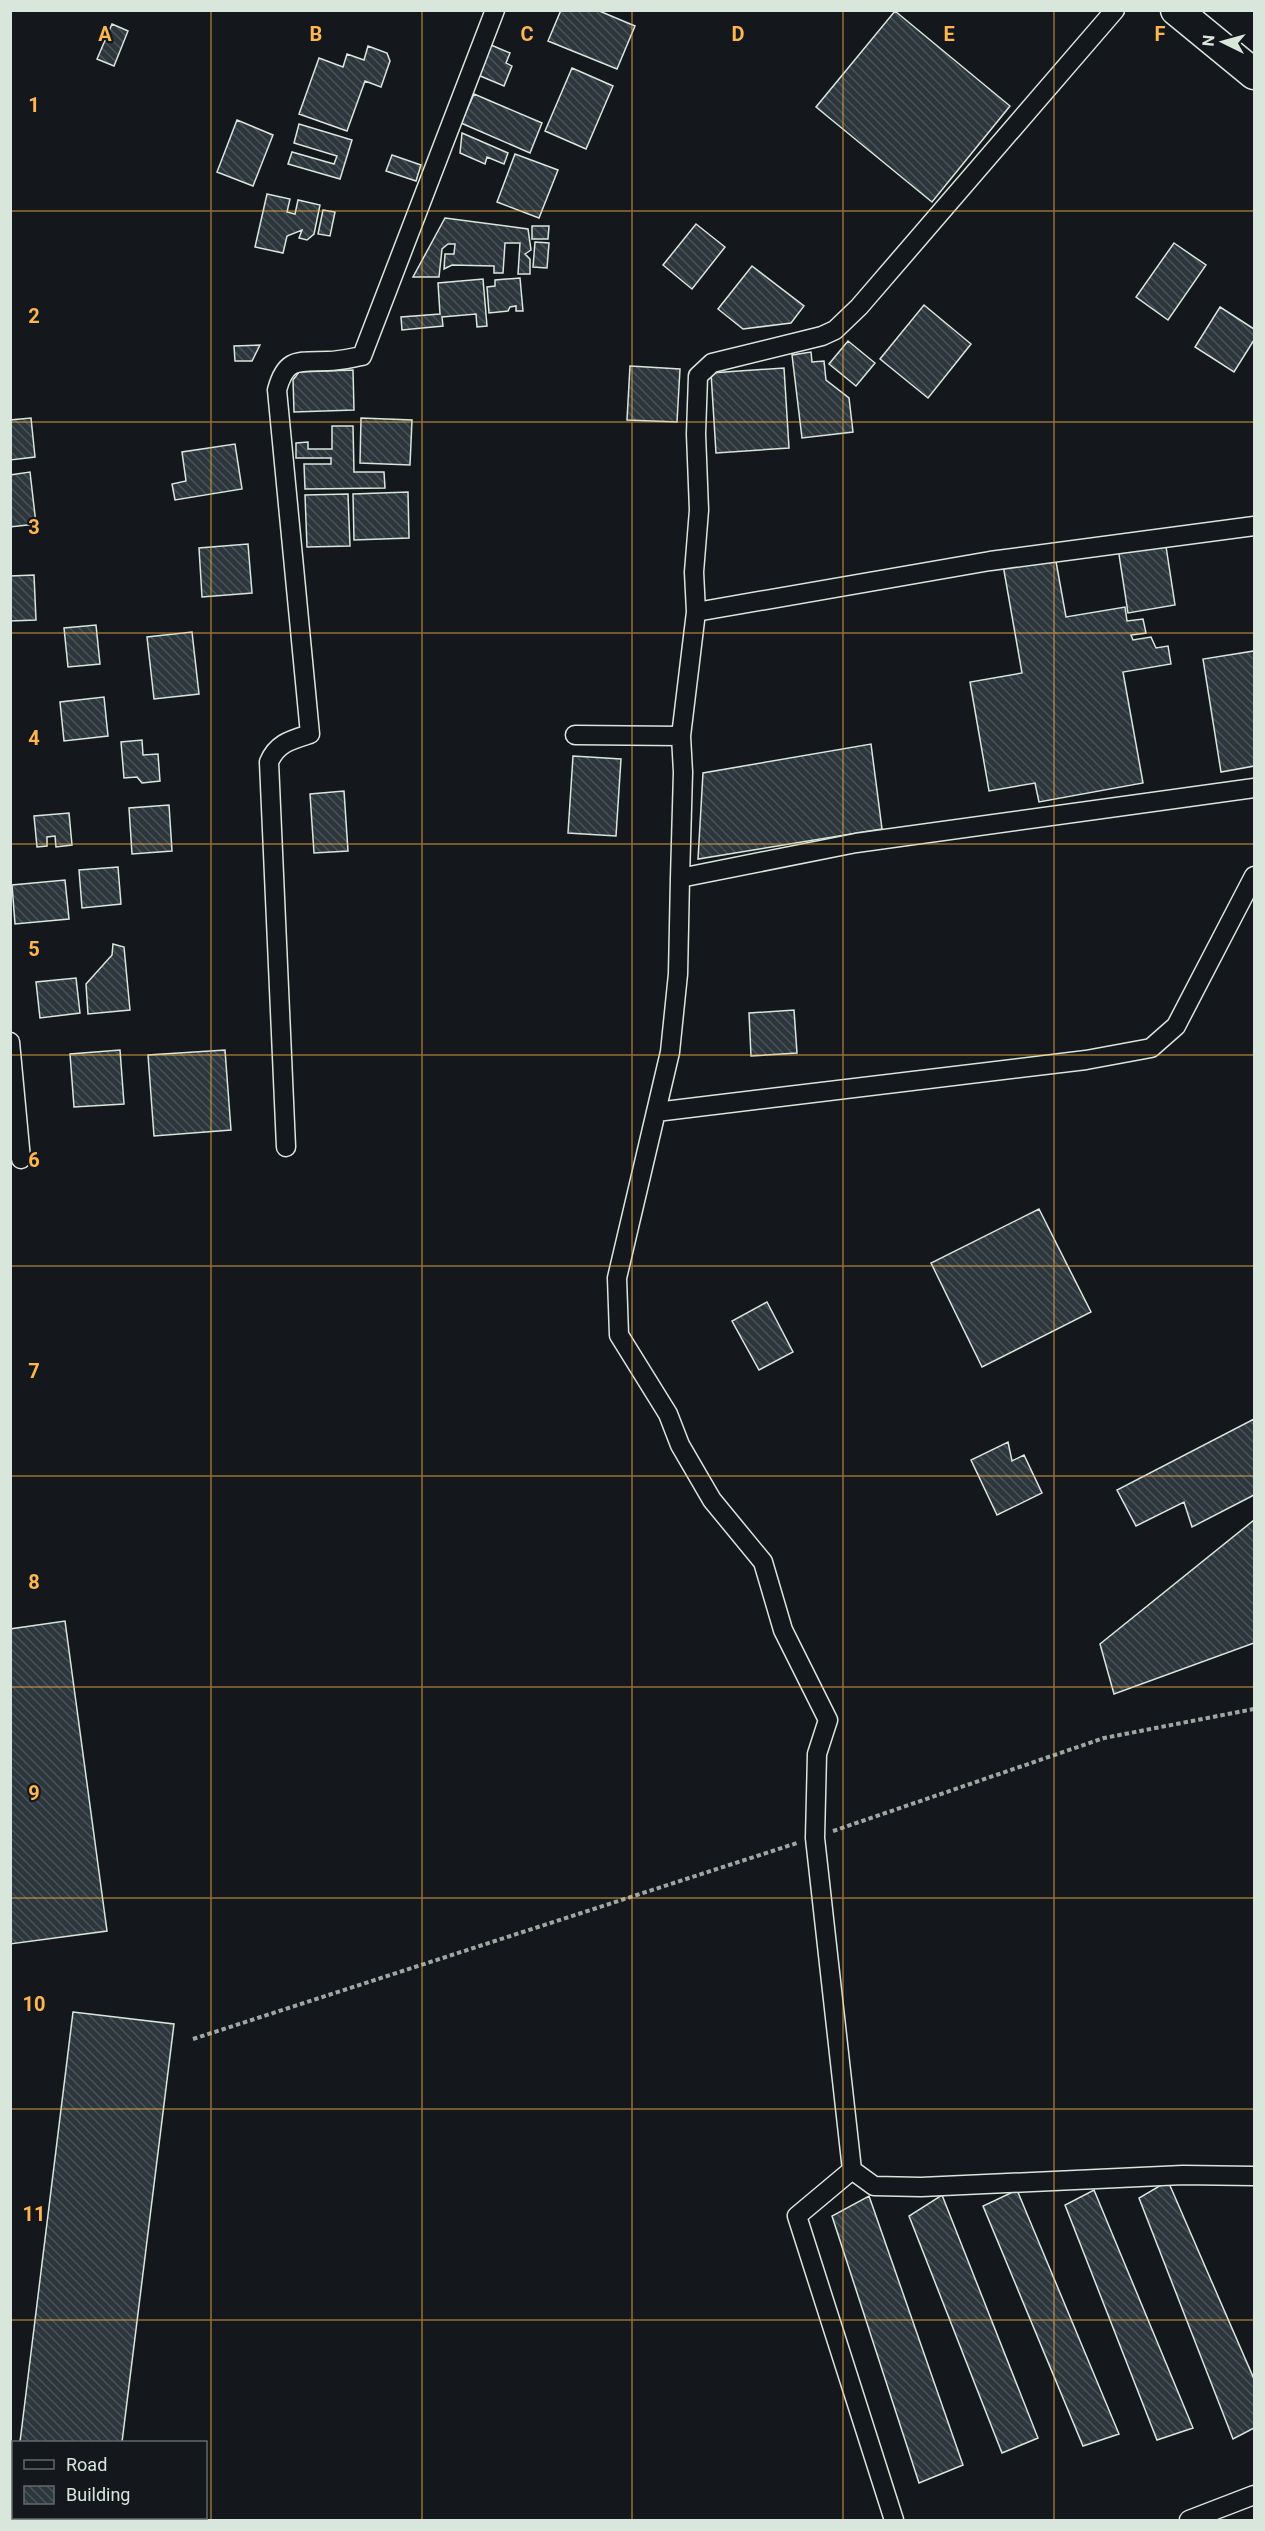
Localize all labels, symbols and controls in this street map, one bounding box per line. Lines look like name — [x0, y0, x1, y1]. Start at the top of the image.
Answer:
north arrow — [1193, 12, 1253, 72]
text: A — [98, 22, 112, 46]
text: B — [310, 22, 322, 46]
text: C — [520, 22, 534, 46]
text: D — [732, 22, 745, 46]
text: E — [943, 22, 955, 46]
text: F — [1155, 22, 1166, 46]
text: N — [1199, 34, 1219, 47]
text: 1 — [28, 93, 40, 117]
text: 2 — [28, 304, 40, 328]
text: 3 — [28, 515, 40, 539]
text: 4 — [28, 726, 40, 750]
text: 5 — [28, 937, 40, 961]
text: 6 — [28, 1148, 40, 1172]
text: 7 — [28, 1359, 40, 1383]
text: 8 — [28, 1570, 40, 1594]
text: 9 — [28, 1781, 40, 1805]
text: 10 — [23, 1992, 45, 2016]
text: 11 — [23, 2202, 45, 2226]
legend — [12, 2441, 207, 2519]
text: Road — [66, 2454, 107, 2475]
text: Building — [66, 2484, 130, 2505]

